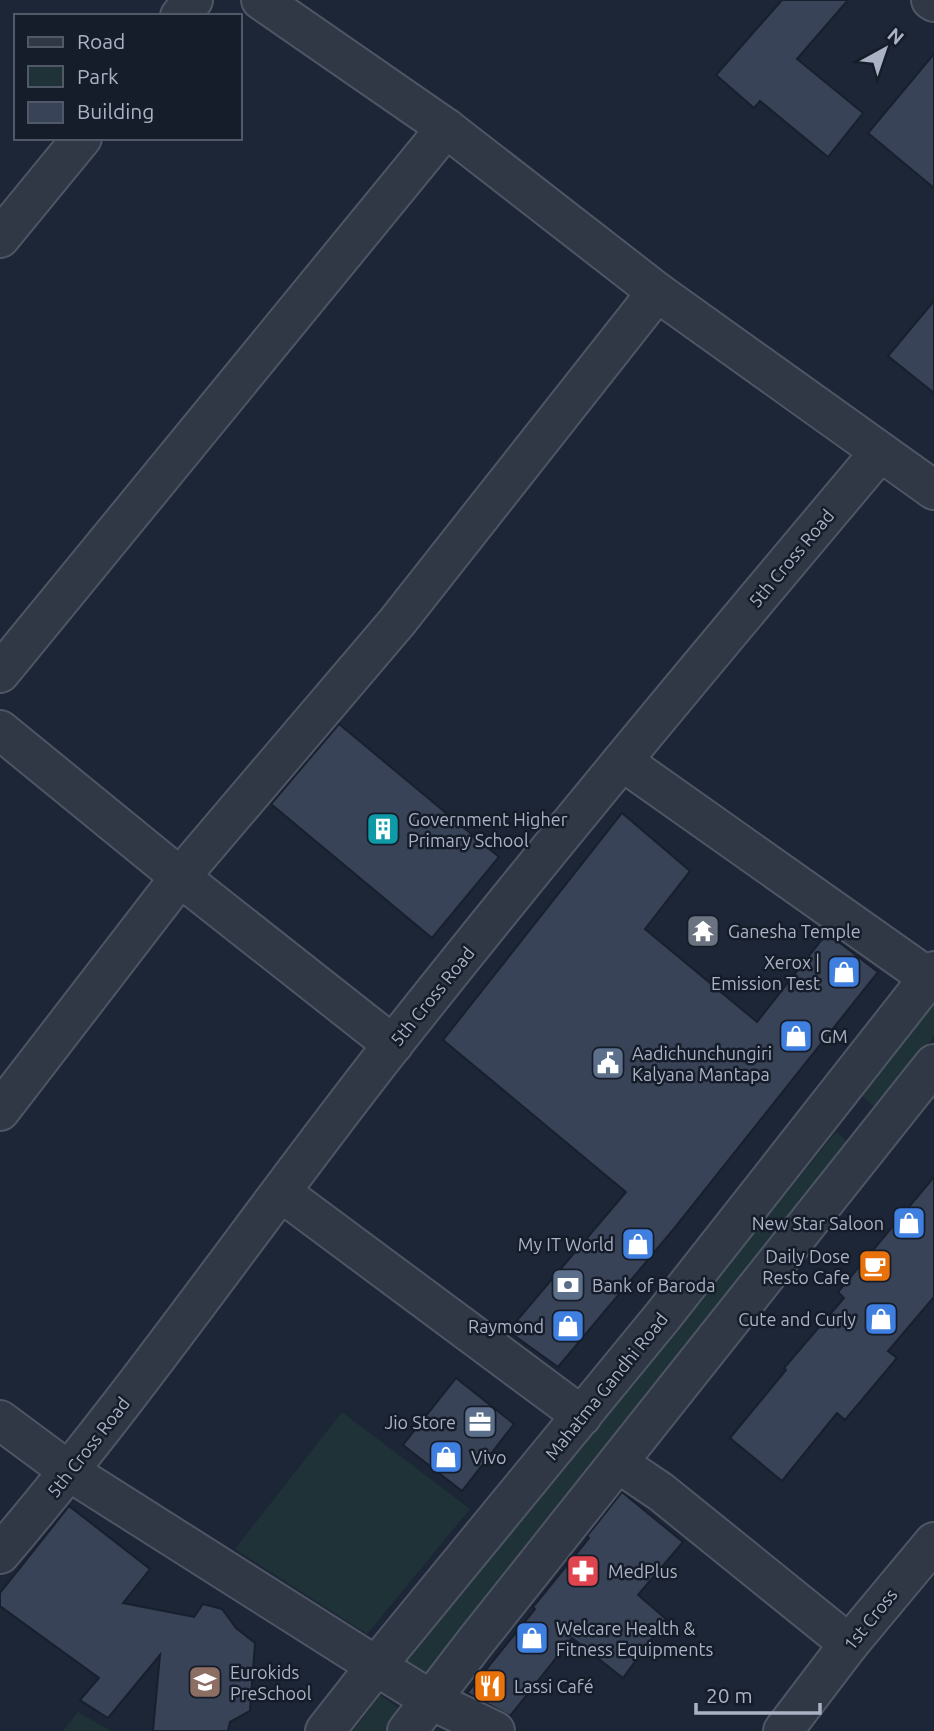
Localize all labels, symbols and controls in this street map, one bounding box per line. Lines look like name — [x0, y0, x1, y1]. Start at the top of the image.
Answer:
legend — [14, 14, 242, 140]
north arrow — [850, 14, 920, 84]
text: N — [883, 23, 908, 49]
text: Road — [77, 29, 125, 53]
text: Park — [77, 64, 119, 88]
text: Building — [77, 99, 154, 123]
street label: 5th Cross Road — [744, 505, 838, 611]
place label: Government Higher Primary School — [408, 809, 568, 850]
building icon: Government Higher Primary School — [364, 810, 402, 848]
temple icon: Ganesha Temple — [684, 912, 722, 950]
place label: Ganesha Temple — [728, 921, 861, 941]
street label: 5th Cross Road — [386, 943, 478, 1049]
place label: Xerox | Emission Test — [711, 952, 820, 993]
shop icon: Xerox | Emission Test — [825, 953, 863, 991]
shop icon: GM — [777, 1017, 815, 1055]
place label: GM — [820, 1026, 848, 1046]
place label: Aadichunchungiri Kalyana Mantapa — [632, 1043, 772, 1084]
public building icon: Aadichunchungiri Kalyana Mantapa — [589, 1044, 627, 1082]
shop icon: New Star Saloon — [890, 1204, 928, 1242]
place label: New Star Saloon — [752, 1213, 884, 1233]
shop icon: My IT World — [619, 1225, 657, 1263]
place label: My IT World — [518, 1234, 614, 1254]
place label: Daily Dose Resto Cafe — [762, 1246, 850, 1287]
cafe icon: Daily Dose Resto Cafe — [856, 1247, 894, 1285]
bank icon: Bank of Baroda — [549, 1266, 587, 1304]
place label: Bank of Baroda — [592, 1275, 715, 1295]
shop icon: Cute and Curly — [862, 1300, 900, 1338]
shop icon: Raymond — [549, 1307, 587, 1345]
street label: Mahatma Gandhi Road — [541, 1309, 671, 1463]
place label: Cute and Curly — [738, 1309, 856, 1329]
place label: Raymond — [468, 1316, 544, 1336]
street label: 5th Cross Road — [43, 1393, 133, 1501]
office icon: Jio Store — [461, 1403, 499, 1441]
place label: Jio Store — [384, 1412, 456, 1432]
shop icon: Vivo — [427, 1438, 465, 1476]
place label: Vivo — [471, 1447, 507, 1467]
pharmacy icon: MedPlus — [564, 1552, 602, 1590]
place label: MedPlus — [608, 1561, 678, 1581]
street label: 1st Cross — [839, 1584, 901, 1654]
place label: Welcare Health & Fitness Equipments — [556, 1618, 713, 1659]
shop icon: Welcare Health & Fitness Equipments — [513, 1619, 551, 1657]
place label: Eurokids PreSchool — [230, 1662, 312, 1703]
school or university icon: Eurokids PreSchool — [186, 1663, 224, 1701]
restaurant icon: Lassi Café — [471, 1667, 509, 1705]
scale bar — [696, 1672, 820, 1716]
place label: Lassi Café — [514, 1676, 594, 1696]
text: 20 m — [706, 1683, 753, 1707]

